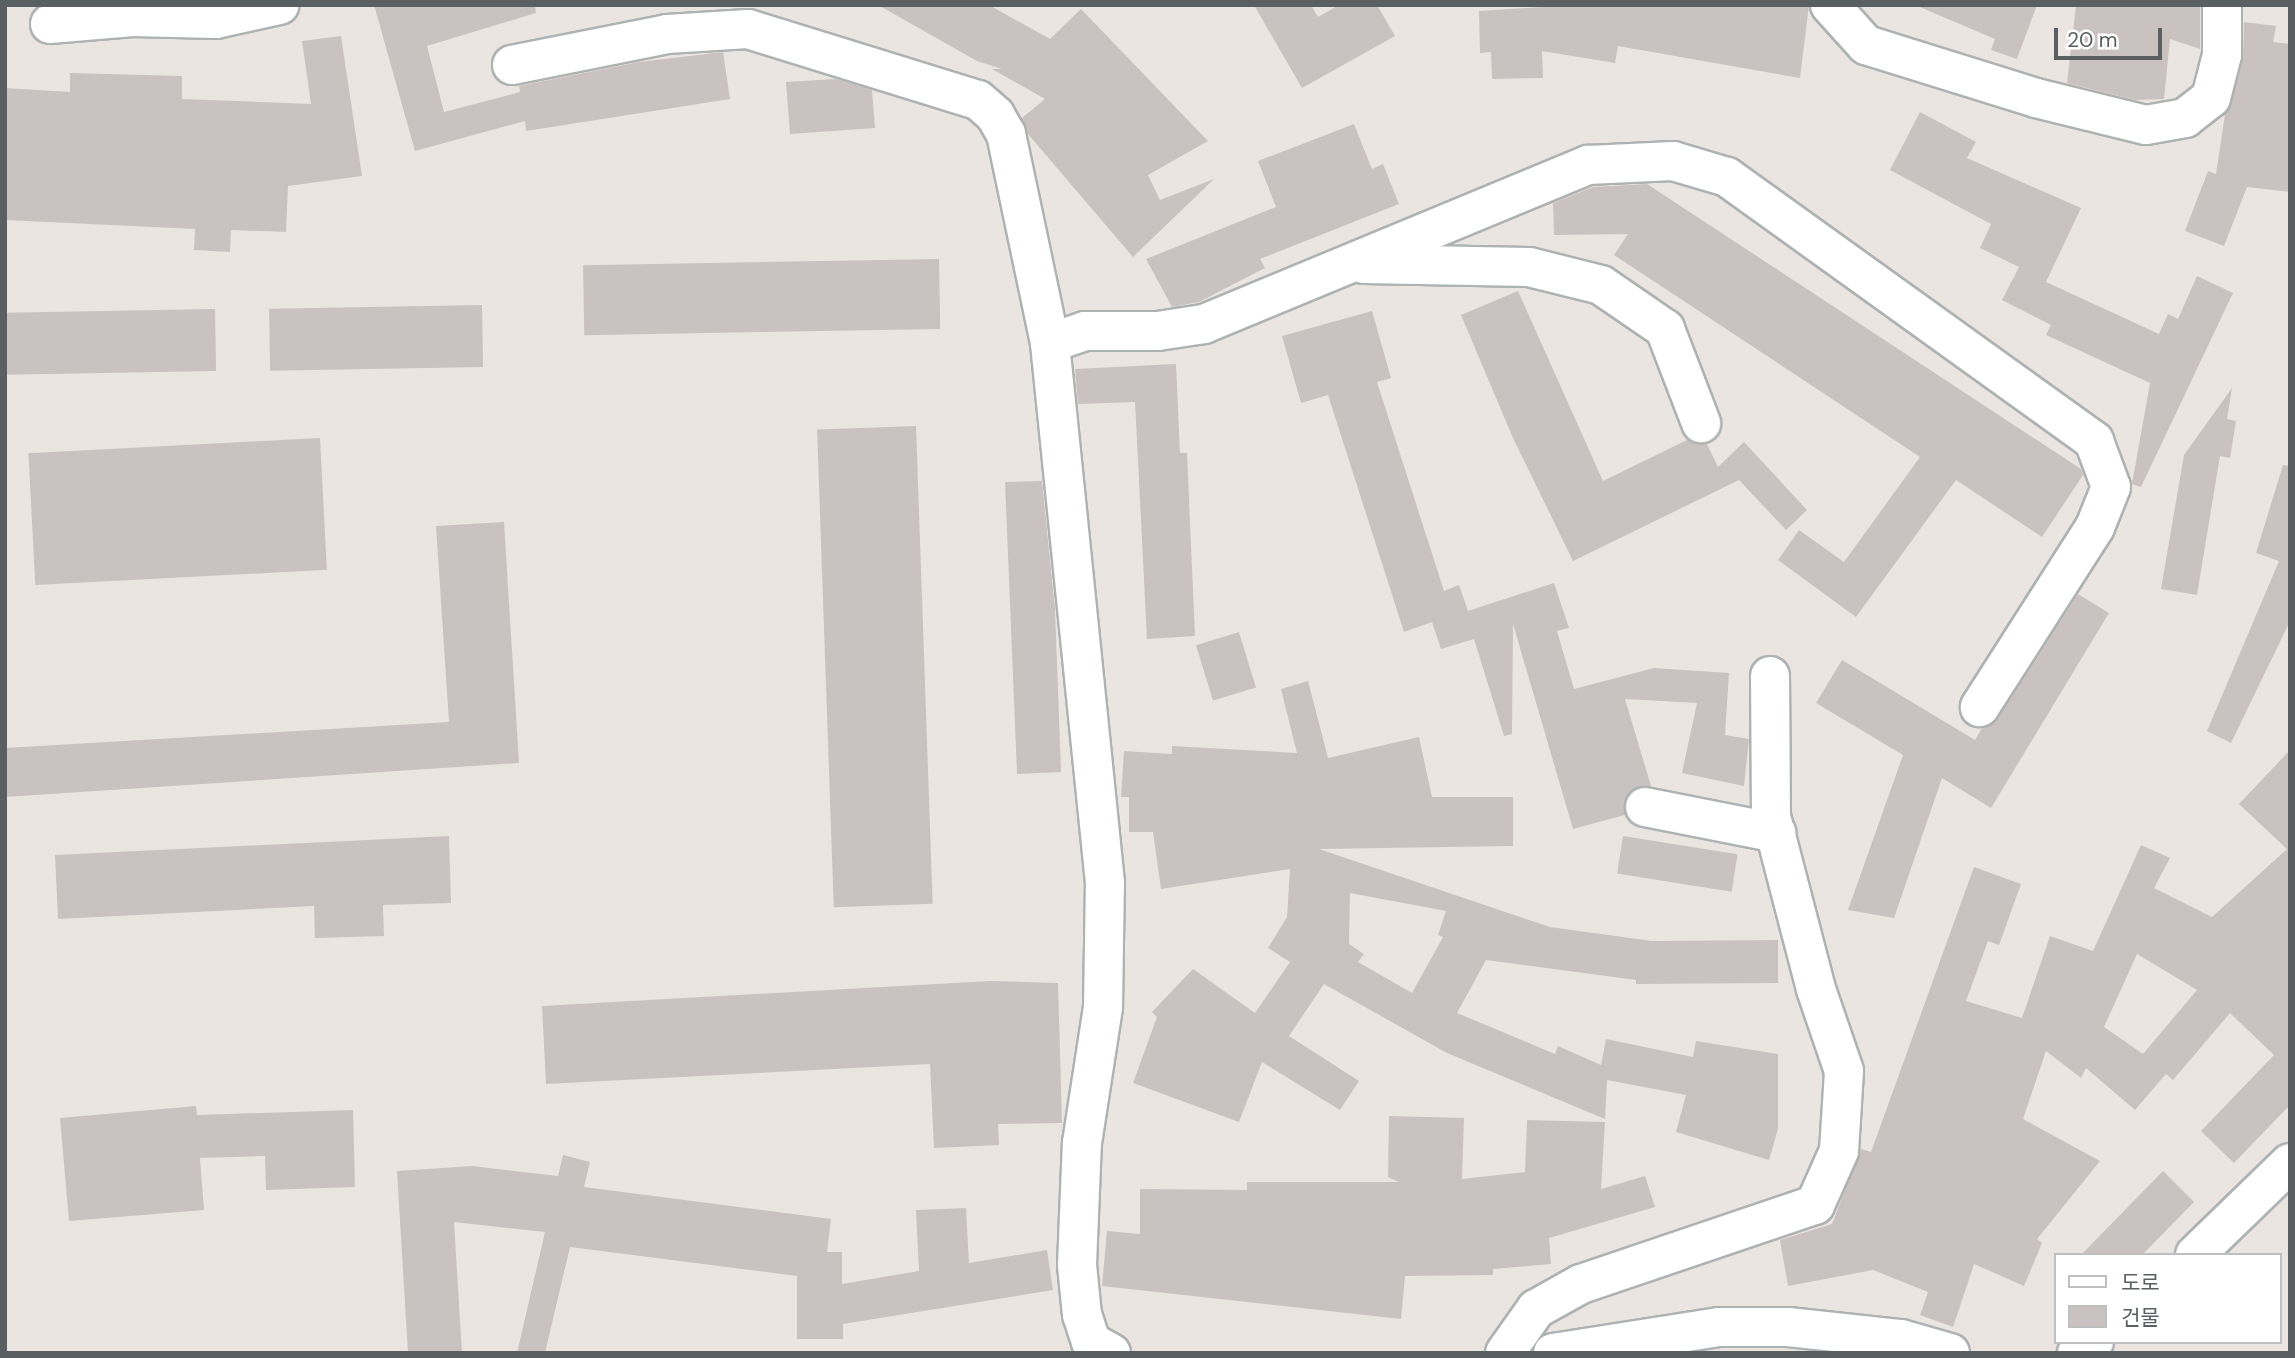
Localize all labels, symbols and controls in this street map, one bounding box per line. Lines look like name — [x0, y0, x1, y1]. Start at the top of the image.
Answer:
scale bar — [2057, 14, 2166, 58]
text: 20 m — [2067, 26, 2118, 54]
legend — [2054, 1253, 2281, 1344]
text: 도로 — [2121, 1269, 2160, 1297]
text: 건물 — [2121, 1304, 2160, 1332]

